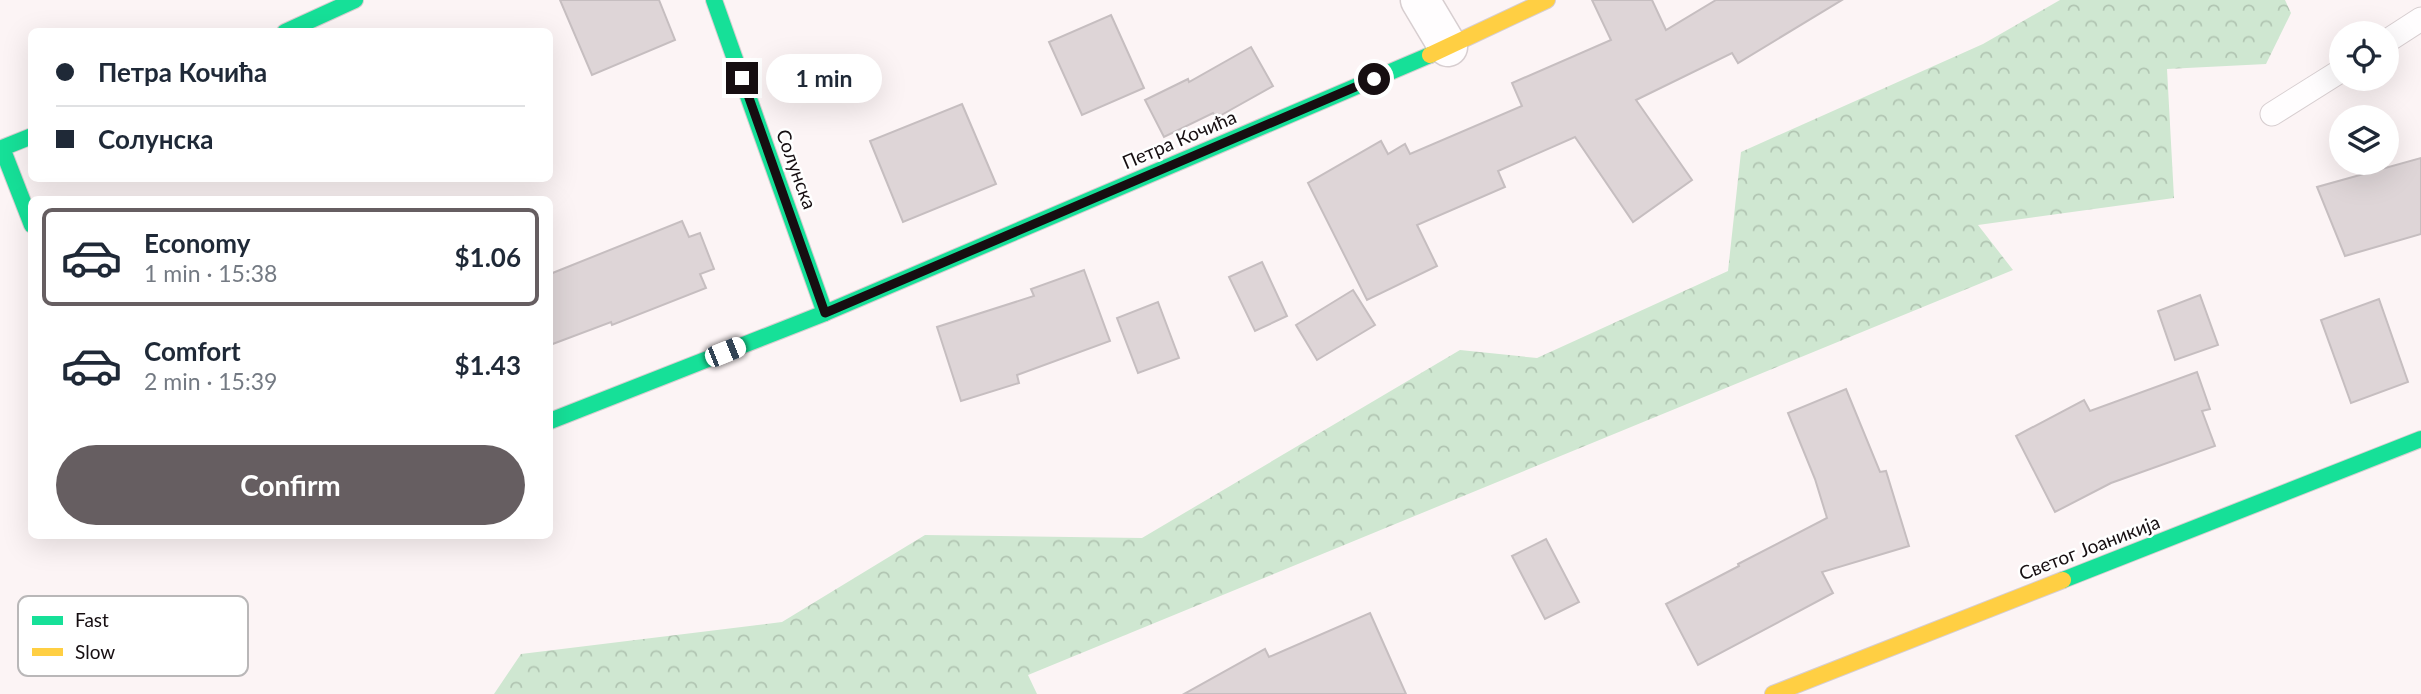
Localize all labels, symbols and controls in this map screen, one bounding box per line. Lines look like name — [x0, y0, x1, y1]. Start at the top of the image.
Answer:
map controls — [2329, 21, 2399, 175]
button: locate — [2329, 21, 2399, 91]
callout: 1 min — [766, 54, 882, 102]
text: Петра Кочића — [98, 56, 267, 88]
route end — [726, 62, 758, 94]
route start — [1358, 63, 1390, 95]
text: 1 min — [795, 64, 853, 92]
street label: Петра Кочића — [1119, 105, 1239, 173]
button: layers — [2329, 105, 2399, 175]
text: Солунска — [98, 123, 213, 155]
street label: Солунска — [772, 126, 822, 212]
icon: car — [60, 226, 123, 289]
text: Economy — [144, 227, 250, 259]
text: $1.06 — [455, 241, 521, 273]
text: 1 min · 15:38 — [144, 259, 277, 287]
icon: car — [60, 334, 123, 397]
car — [702, 334, 749, 370]
text: Comfort — [144, 335, 241, 367]
text: $1.43 — [455, 349, 521, 381]
text: 2 min · 15:39 — [144, 367, 277, 395]
button: Confirm — [56, 445, 525, 525]
street label: Светог Јоаникија — [2015, 510, 2163, 584]
legend — [18, 596, 248, 676]
text: Fast — [75, 608, 109, 631]
text: Slow — [75, 640, 115, 663]

